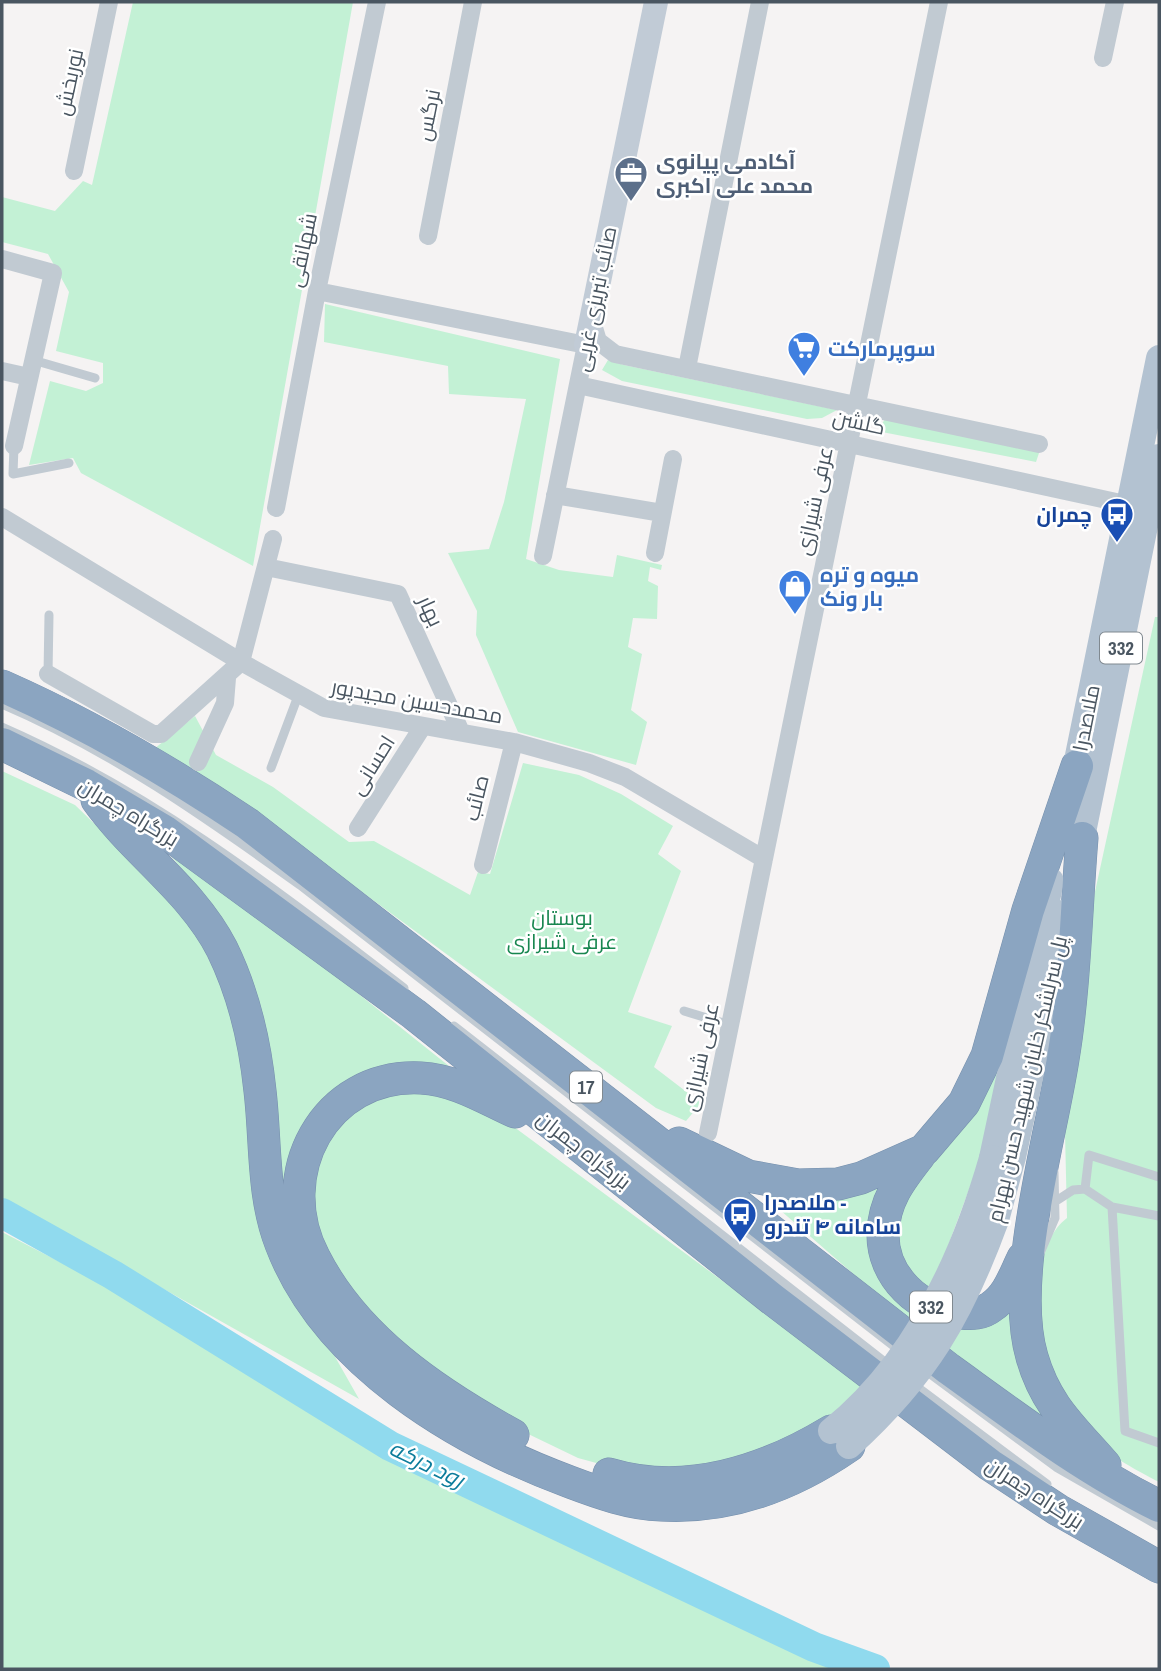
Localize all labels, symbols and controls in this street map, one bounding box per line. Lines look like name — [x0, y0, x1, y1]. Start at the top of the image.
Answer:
street label: نوربخش — [48, 46, 90, 118]
street label: نرگس — [409, 87, 447, 143]
place label: آکادمی پیانوی محمد علی‌ اکبری — [656, 147, 813, 200]
office icon: آکادمی پیانوی محمد علی‌ اکبری — [612, 154, 650, 203]
street label: شهانقی — [280, 210, 324, 290]
street label: صائب تبریزی غربی — [567, 224, 623, 374]
supermarket icon: سوپرمارکت — [785, 329, 823, 378]
place label: سوپرمارکت — [828, 334, 935, 364]
street label: گلشن — [830, 402, 888, 442]
street label: عرفی شیرازی — [788, 444, 840, 558]
bus stop icon: چمران — [1098, 495, 1136, 544]
place label: چمران — [1036, 500, 1092, 530]
place label: میوه و تره بار ونک — [820, 560, 919, 613]
shop icon: میوه و تره بار ونک — [776, 567, 814, 616]
street label: بهار — [411, 590, 451, 631]
road number: 332 — [1100, 632, 1142, 664]
street label: محمدحسین مجیدپور — [328, 671, 505, 730]
street label: ملاصدرا — [1065, 682, 1107, 754]
street label: احسانی — [342, 729, 402, 801]
street label: بزرگراه چمران — [73, 771, 185, 853]
street label: صائب — [456, 772, 496, 824]
park label: بوستان عرفی شیرازی — [507, 903, 617, 956]
street label: پل سرلشکر خلبان شهید حسن بهرام — [980, 933, 1074, 1225]
street label: عرفی شیرازی — [674, 1000, 726, 1114]
road number: 17 — [570, 1072, 602, 1102]
street label: بزرگراه چمران — [531, 1104, 637, 1196]
place label: ملاصدرا - سامانه ۴ تندرو — [764, 1188, 901, 1241]
bus stop icon: ملاصدرا - سامانه ۴ تندرو — [721, 1195, 759, 1244]
road number: 332 — [910, 1292, 952, 1322]
water label: رود درکه — [384, 1432, 471, 1495]
street label: بزرگراه چمران — [980, 1450, 1090, 1536]

